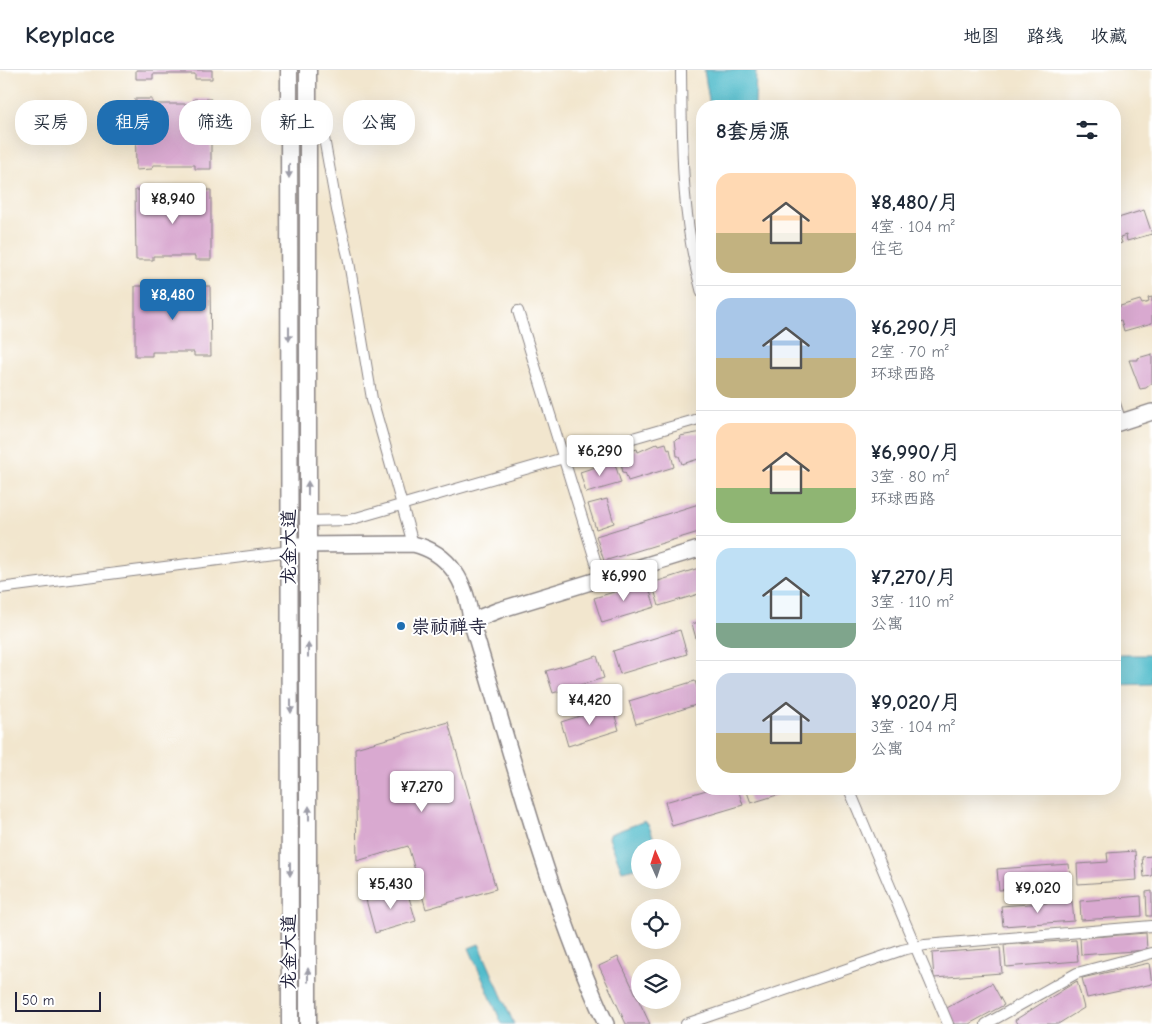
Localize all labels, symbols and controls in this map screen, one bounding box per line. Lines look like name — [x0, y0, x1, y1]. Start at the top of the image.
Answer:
text: Keyplace — [25, 21, 115, 49]
text: 地图 — [963, 26, 999, 47]
text: 路线 — [1027, 26, 1063, 47]
text: 收藏 — [1091, 26, 1127, 47]
chip: 买房 — [15, 100, 87, 145]
chip: 租房 — [97, 100, 169, 145]
chip: 筛选 — [179, 100, 251, 145]
chip: 新上 — [261, 100, 333, 145]
chip: 公寓 — [343, 100, 415, 145]
icon: filters — [1073, 116, 1101, 144]
text: 8套房源 — [716, 119, 790, 143]
one-way arrow — [285, 163, 293, 179]
pin: ¥8,940 — [132, 182, 214, 225]
text: ¥8,940 — [151, 190, 195, 208]
text: ¥8,480/月 — [871, 190, 959, 214]
icon: home — [756, 193, 816, 253]
text: 4室 · 104 m² — [871, 218, 955, 236]
text: 住宅 — [871, 240, 903, 258]
pin: ¥8,480 — [132, 278, 214, 321]
text: ¥8,480 — [151, 286, 195, 304]
text: ¥6,290/月 — [871, 315, 960, 339]
icon: home — [756, 318, 816, 378]
one-way arrow — [285, 326, 293, 342]
text: 2室 · 70 m² — [871, 343, 949, 361]
text: 环球西路 — [871, 365, 935, 383]
pin: ¥6,290 — [559, 434, 641, 477]
text: ¥6,990/月 — [871, 440, 961, 464]
text: ¥6,290 — [578, 442, 622, 460]
icon: home — [756, 443, 816, 503]
text: 3室 · 80 m² — [871, 468, 949, 486]
one-way arrow — [304, 480, 312, 496]
text: 环球西路 — [871, 490, 935, 508]
street label: 龙金大道 — [278, 509, 300, 585]
pin: ¥6,990 — [583, 560, 665, 602]
text: ¥7,270/月 — [871, 565, 957, 589]
text: ¥6,990 — [601, 567, 647, 585]
icon: home — [756, 568, 816, 628]
text: 3室 · 110 m² — [871, 593, 954, 611]
text: 公寓 — [871, 615, 903, 633]
place label: 崇祯禅寺 — [411, 616, 487, 638]
marker: 崇祯禅寺 — [395, 620, 407, 632]
one-way arrow — [304, 642, 312, 658]
pin: ¥4,420 — [549, 684, 631, 726]
text: ¥9,020/月 — [871, 690, 961, 714]
text: ¥4,420 — [568, 691, 612, 709]
icon: home — [756, 693, 816, 753]
one-way arrow — [287, 698, 295, 714]
text: 3室 · 104 m² — [871, 718, 955, 736]
text: 公寓 — [871, 740, 903, 758]
pin: ¥7,270 — [381, 770, 463, 813]
text: ¥7,270 — [401, 778, 443, 796]
one-way arrow — [305, 805, 313, 821]
north arrow — [631, 839, 681, 889]
map controls — [631, 839, 681, 1009]
one-way arrow — [286, 861, 294, 877]
pin: ¥5,430 — [350, 868, 432, 910]
pin: ¥9,020 — [997, 872, 1079, 914]
text: ¥5,430 — [369, 875, 413, 893]
text: ¥9,020 — [1015, 879, 1061, 897]
button: locate — [631, 899, 681, 949]
street label: 龙金大道 — [278, 914, 300, 990]
button: layers — [631, 959, 681, 1009]
one-way arrow — [304, 967, 312, 983]
scale bar — [15, 989, 101, 1012]
text: 50 m — [22, 992, 54, 1009]

